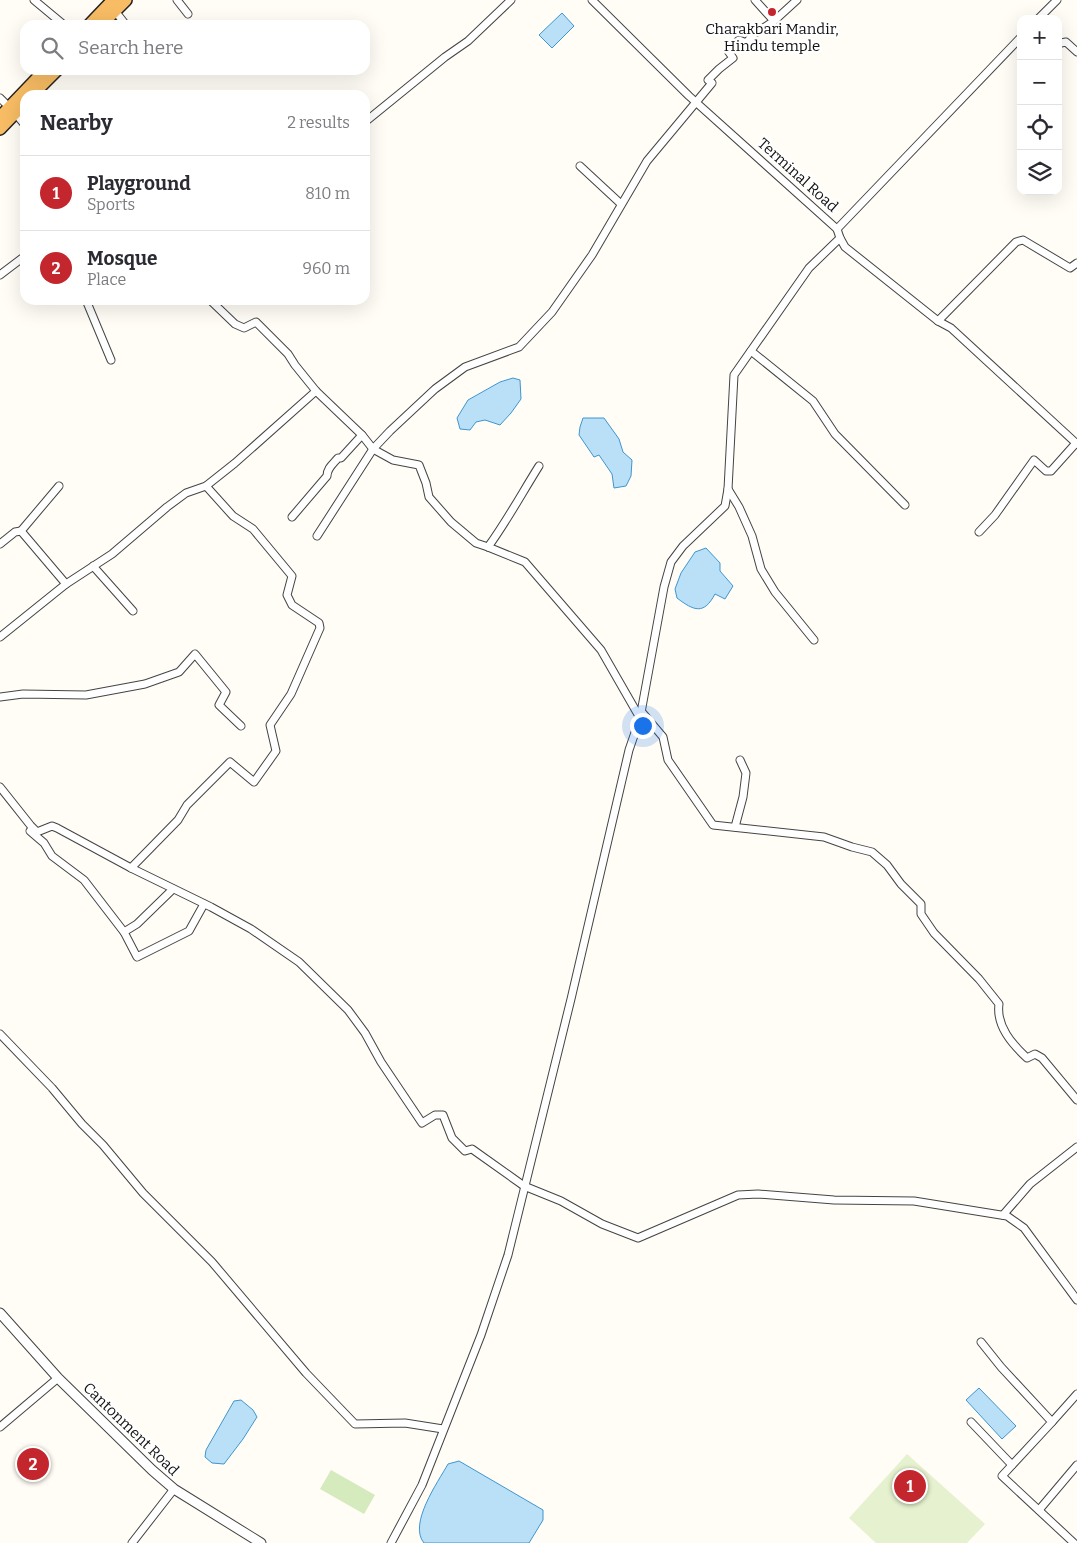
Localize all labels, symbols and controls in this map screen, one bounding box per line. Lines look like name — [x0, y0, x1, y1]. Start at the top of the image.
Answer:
marker: Charakbari Mandir, Hindu temple — [766, 6, 778, 18]
map controls — [1017, 15, 1062, 195]
button: + — [1017, 15, 1062, 60]
search box — [20, 20, 370, 75]
place label: Charakbari Mandir, Hindu temple — [705, 20, 839, 55]
icon: search — [38, 34, 66, 62]
text: Search here — [78, 36, 183, 59]
button: − — [1017, 60, 1062, 105]
button: locate — [1017, 105, 1062, 150]
text: Nearby — [40, 110, 113, 136]
text: 2 results — [287, 113, 350, 132]
street label: Terminal Road — [754, 134, 842, 216]
button: layers — [1017, 150, 1062, 195]
text: Playground — [87, 172, 191, 195]
text: 1 — [53, 184, 59, 203]
text: 810 m — [305, 184, 350, 203]
text: Sports — [87, 195, 135, 214]
text: Mosque — [87, 247, 157, 270]
text: 2 — [51, 259, 61, 278]
text: 960 m — [303, 259, 350, 278]
text: Place — [87, 270, 126, 289]
your location — [630, 713, 656, 739]
street label: Cantonment Road — [79, 1379, 183, 1479]
pin: 2 — [17, 1445, 49, 1483]
pin: 1 — [894, 1467, 926, 1505]

